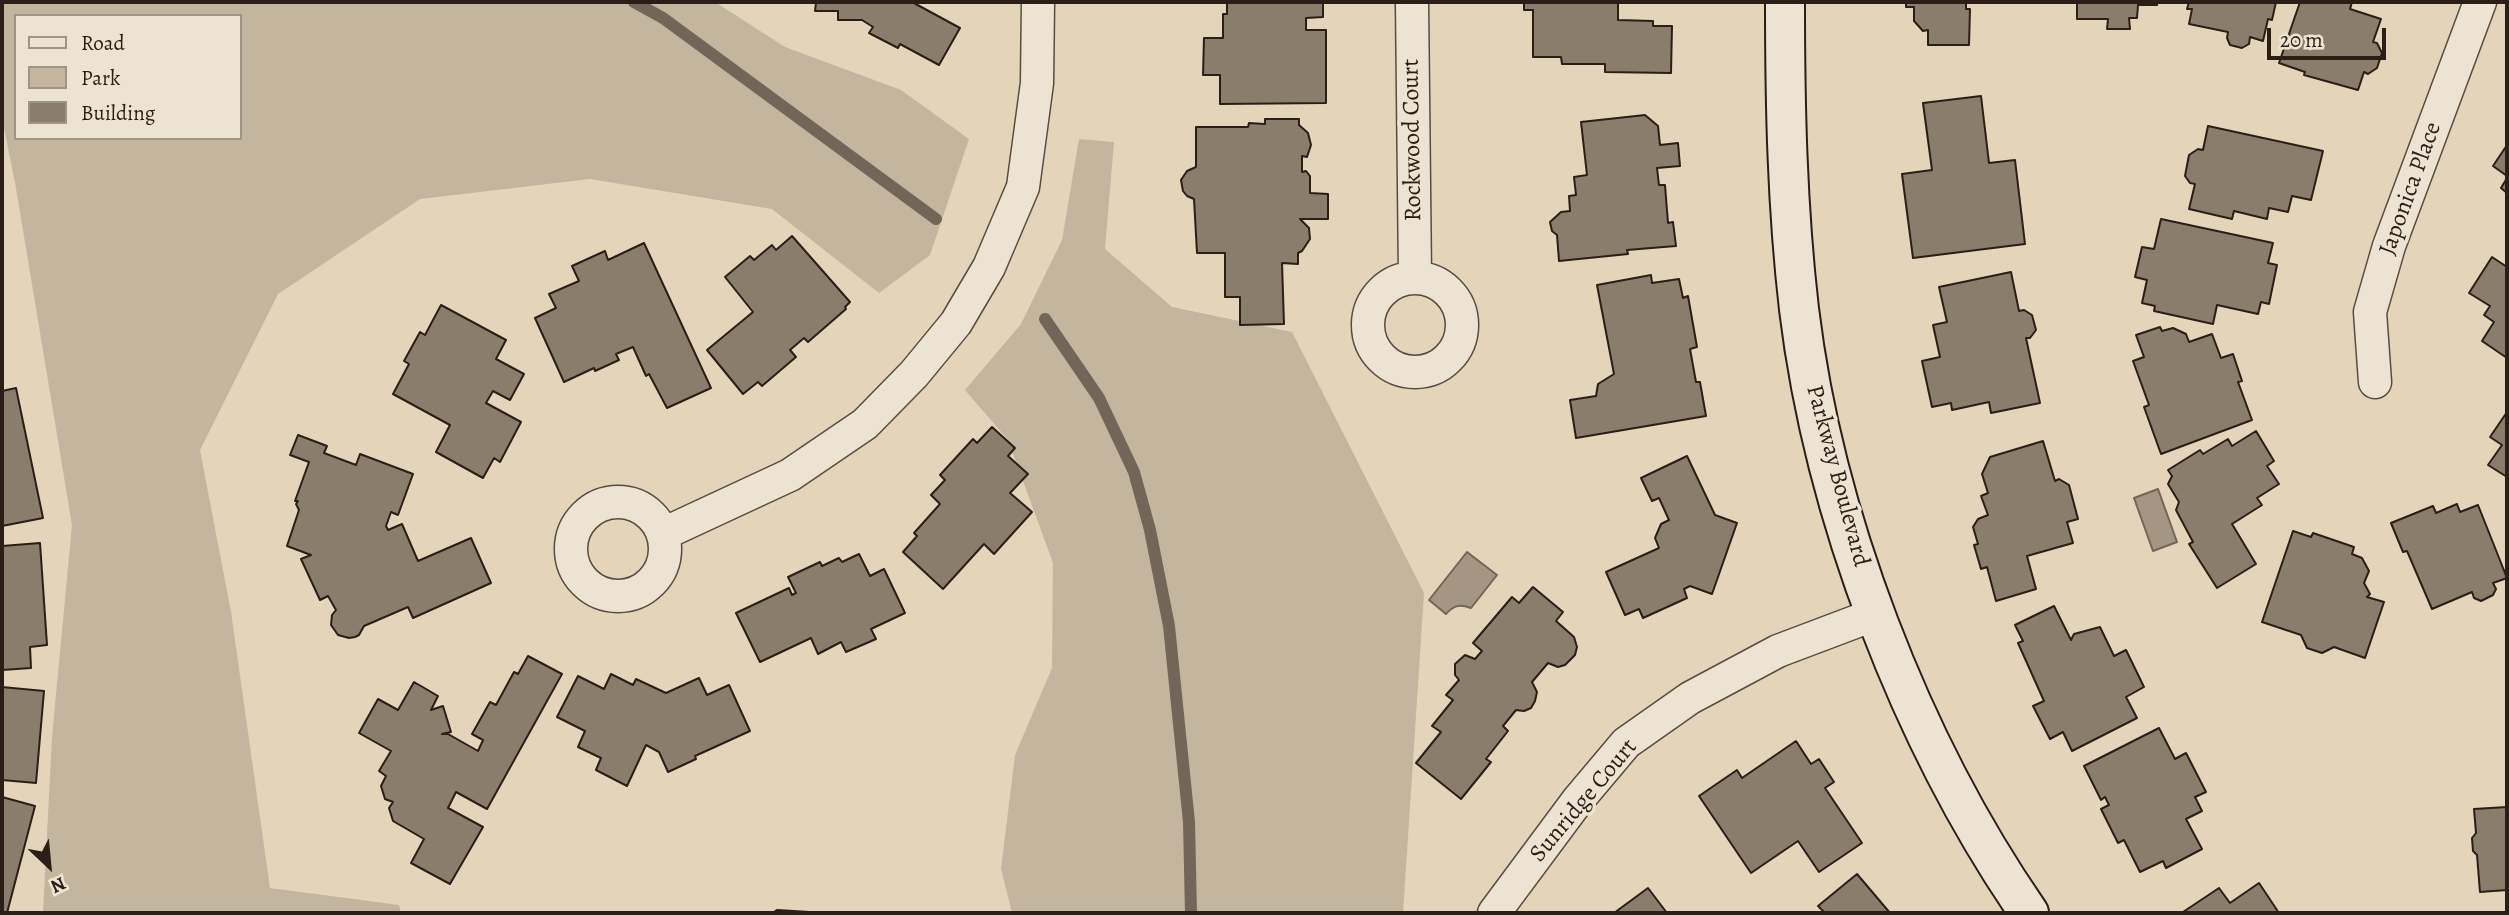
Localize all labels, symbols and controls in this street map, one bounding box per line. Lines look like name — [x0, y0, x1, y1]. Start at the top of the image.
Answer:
legend — [14, 14, 242, 140]
scale bar — [2271, 14, 2390, 58]
text: 20 m — [2280, 26, 2323, 54]
text: Road — [81, 29, 125, 57]
street label: Rockwood Court — [1397, 58, 1429, 222]
text: Park — [81, 64, 120, 92]
text: Building — [81, 99, 155, 127]
street label: Japonica Place — [2374, 119, 2448, 259]
street label: Parkway Boulevard — [1799, 382, 1875, 570]
street label: Sunridge Court — [1524, 734, 1644, 868]
north arrow — [14, 831, 84, 901]
text: N — [46, 870, 70, 900]

